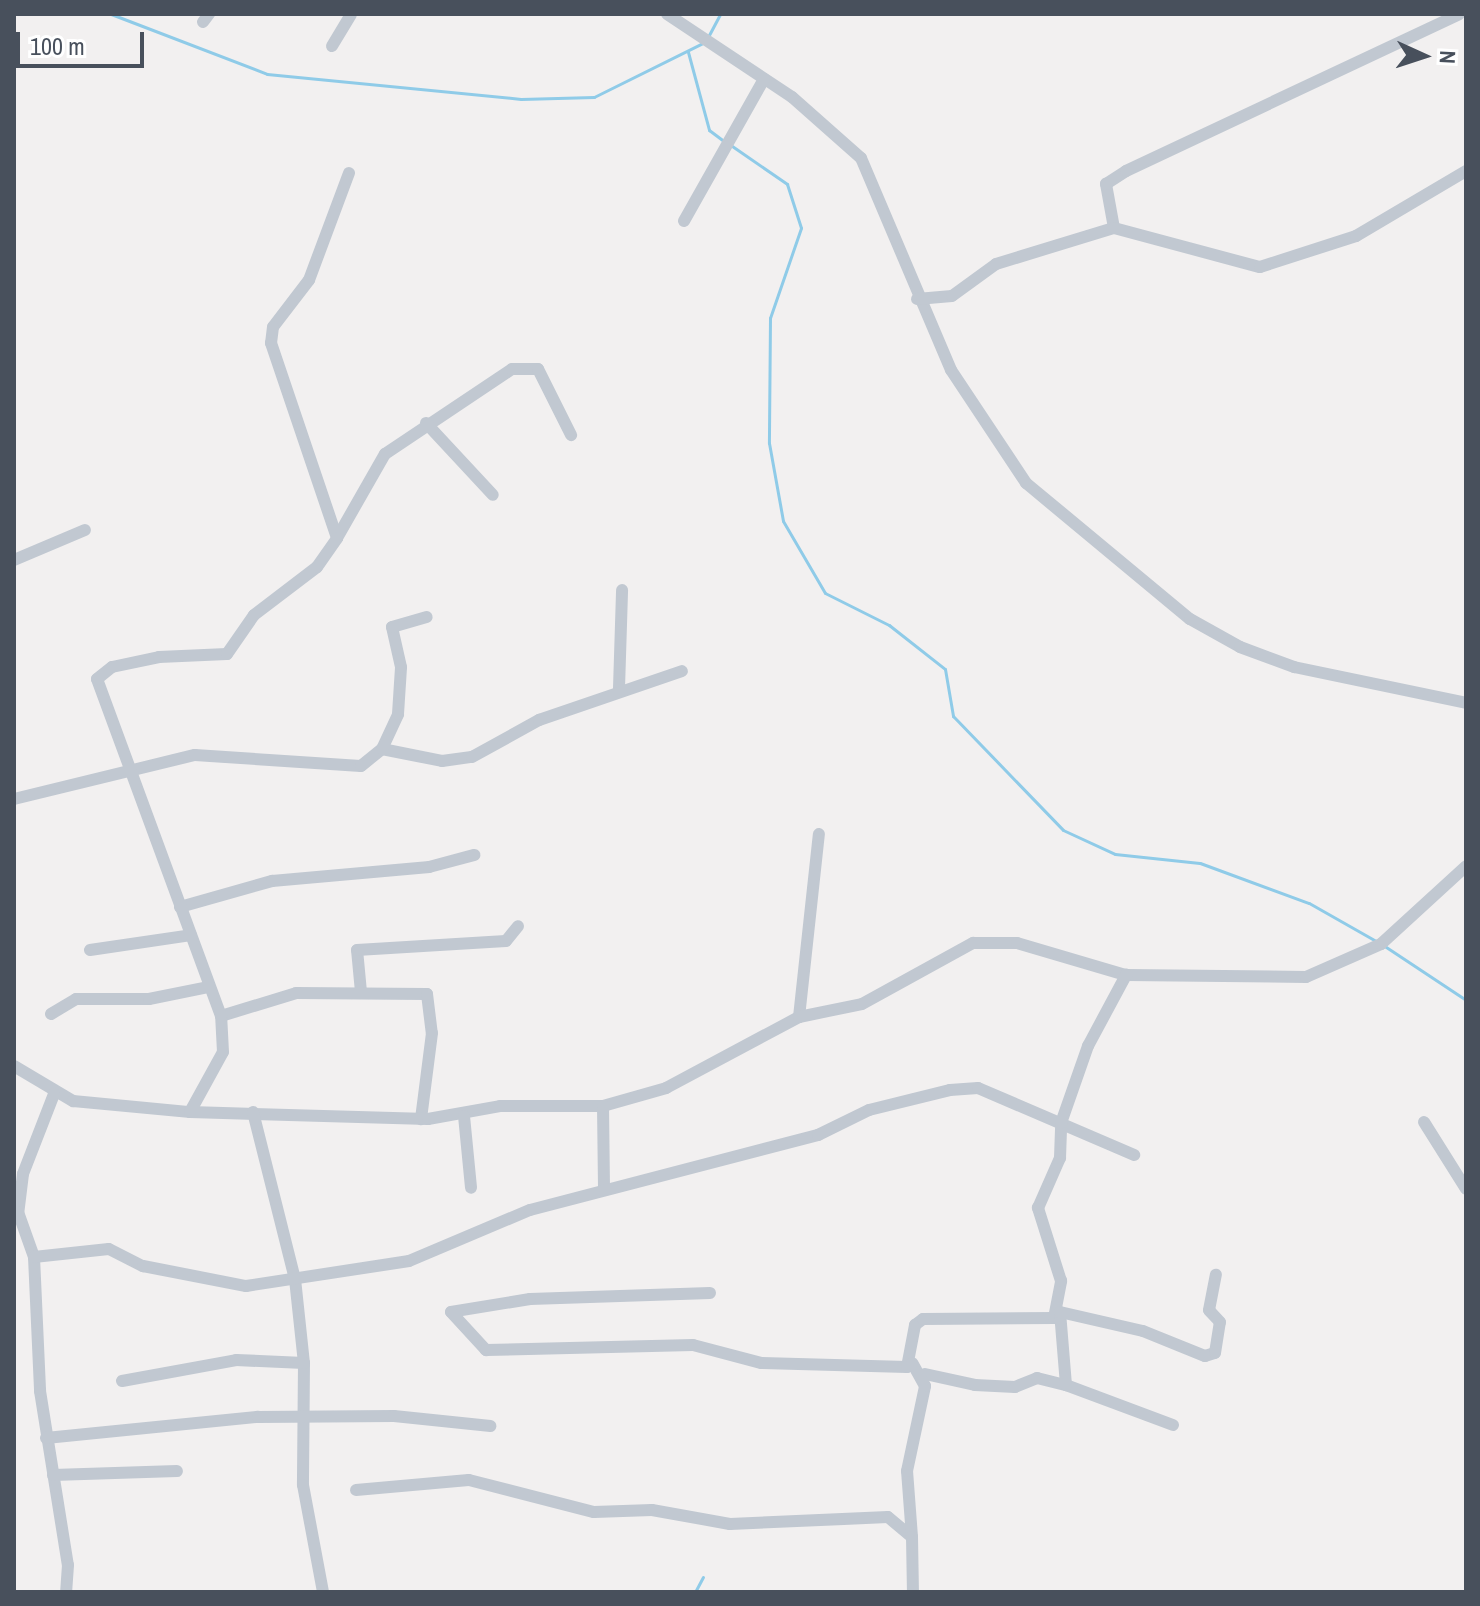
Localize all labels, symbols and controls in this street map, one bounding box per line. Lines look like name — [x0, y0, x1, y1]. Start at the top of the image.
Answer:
scale bar — [20, 16, 148, 66]
north arrow — [1384, 16, 1464, 96]
text: 100 m — [30, 30, 85, 62]
text: N — [1433, 50, 1463, 65]

